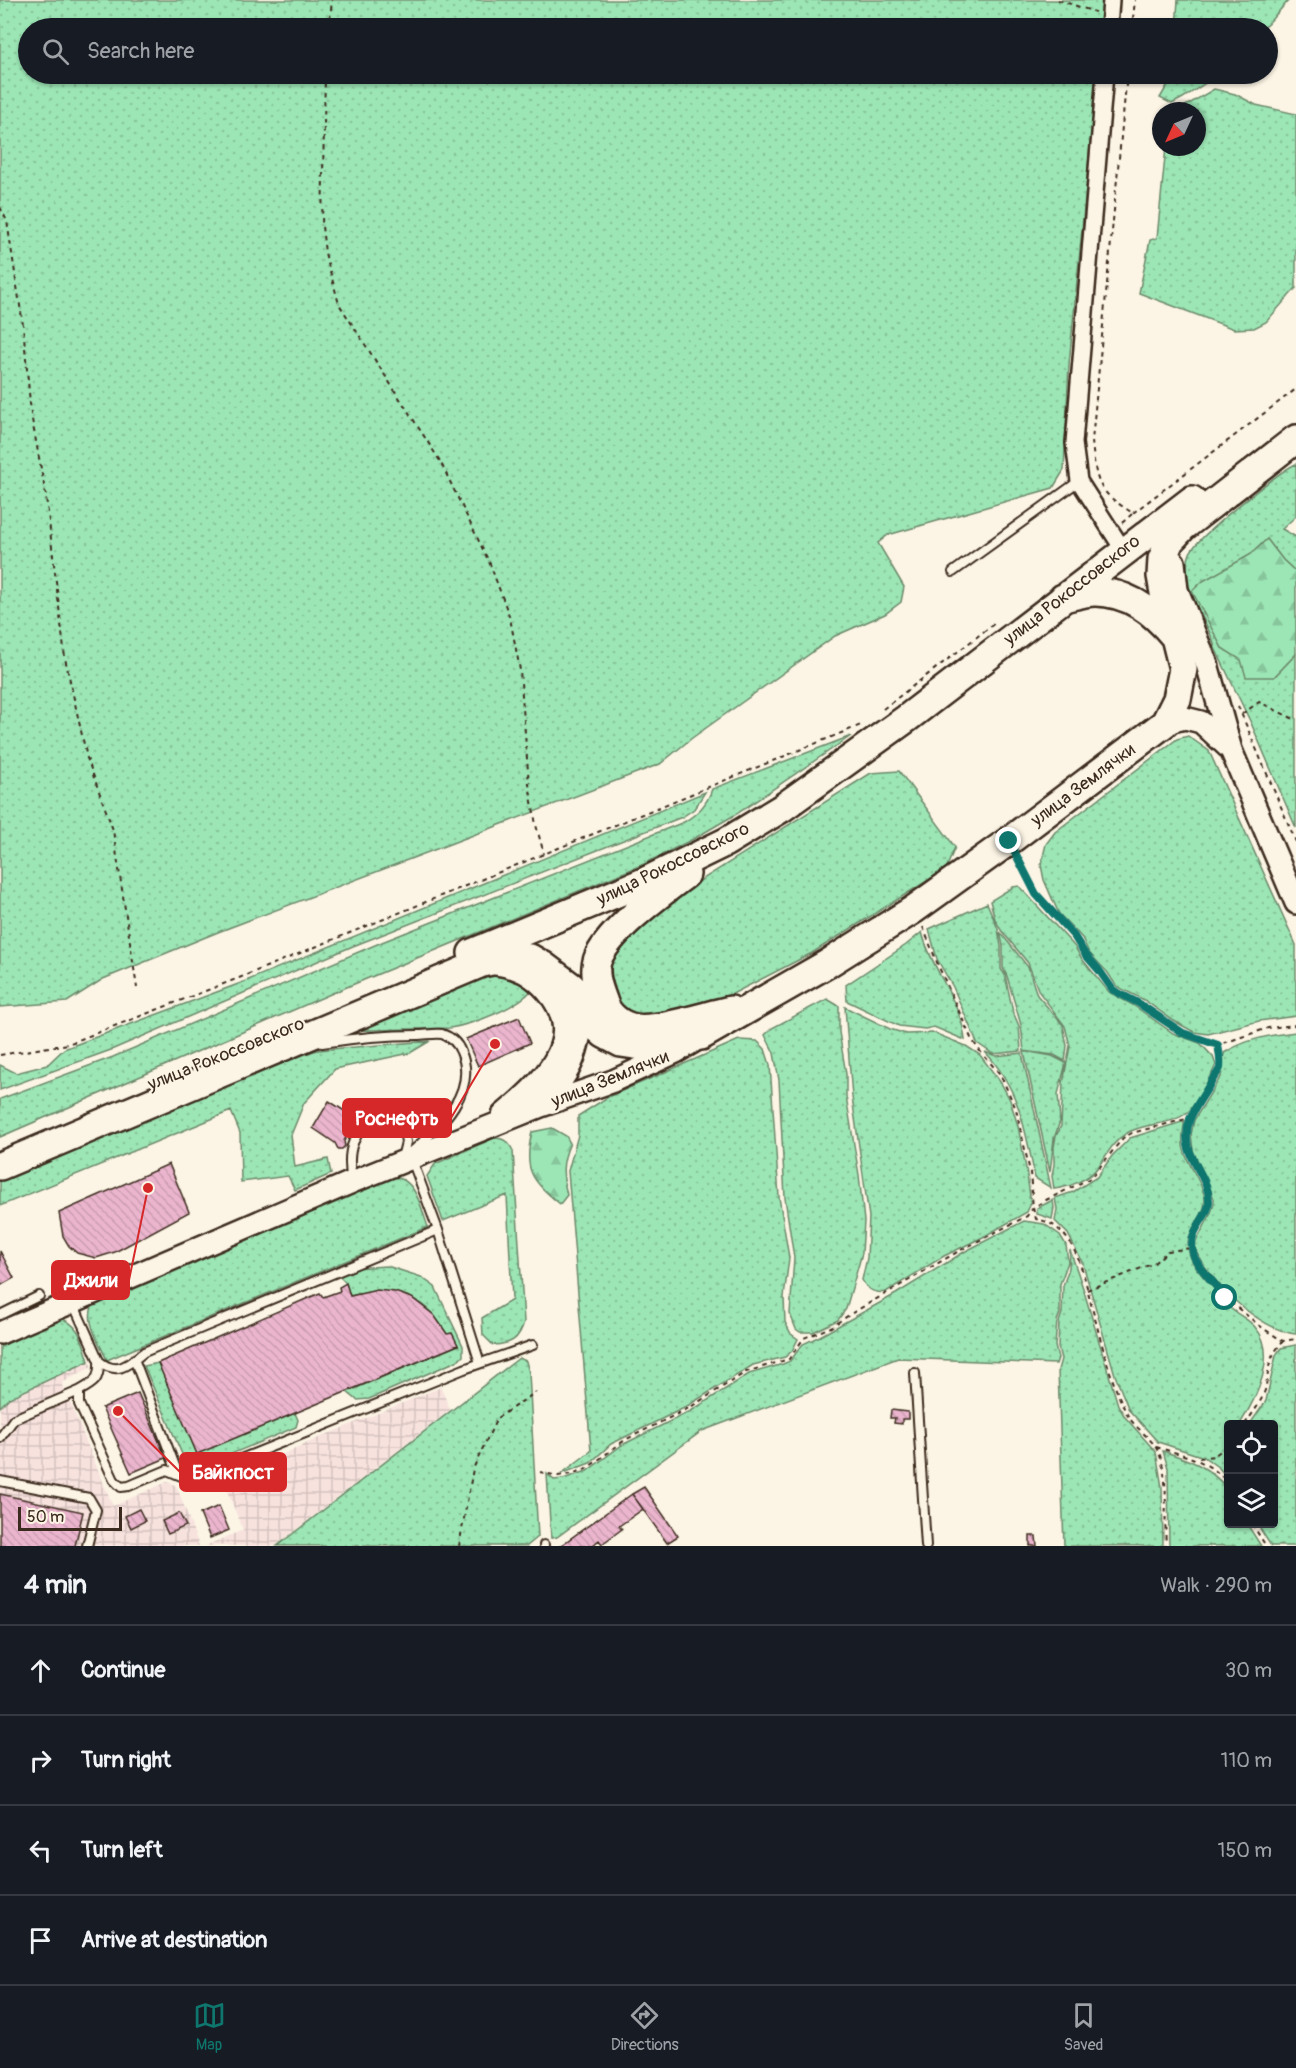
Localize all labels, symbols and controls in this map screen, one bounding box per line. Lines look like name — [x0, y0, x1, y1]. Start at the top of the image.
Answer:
search box — [18, 18, 1278, 84]
icon: search — [39, 35, 72, 68]
text: Search here — [87, 37, 194, 65]
north arrow — [1152, 102, 1206, 156]
street label: улица Рокоссовского — [998, 529, 1145, 651]
street label: улица Землячки — [1026, 738, 1140, 832]
street label: улица Рокоссовского — [592, 817, 753, 911]
route end — [995, 827, 1021, 853]
street label: улица Рокоссовского — [143, 1012, 308, 1096]
street label: улица Землячки — [547, 1045, 672, 1113]
callout: Роснефть — [343, 1099, 451, 1137]
text: Роснефть — [355, 1106, 439, 1131]
callout: Джили — [52, 1261, 129, 1299]
text: Джили — [63, 1268, 118, 1293]
route start — [1211, 1284, 1237, 1310]
map controls — [1224, 1420, 1278, 1528]
button: locate — [1224, 1420, 1278, 1474]
callout: Байкпост — [180, 1453, 286, 1491]
text: Байкпост — [192, 1460, 275, 1485]
button: layers — [1224, 1474, 1278, 1528]
scale bar — [18, 1504, 122, 1532]
text: 50 m — [27, 1507, 64, 1527]
text: 4 min — [24, 1569, 87, 1601]
text: Walk · 290 m — [1160, 1573, 1272, 1598]
icon: ahead — [24, 1654, 57, 1687]
text: Continue — [81, 1656, 165, 1684]
text: 30 m — [1225, 1658, 1272, 1683]
icon: right — [24, 1744, 57, 1777]
text: Turn right — [81, 1746, 171, 1774]
text: 110 m — [1221, 1748, 1272, 1773]
icon: left — [24, 1834, 57, 1867]
text: Turn left — [81, 1836, 163, 1864]
text: 150 m — [1218, 1838, 1272, 1863]
icon: arrive — [24, 1924, 57, 1957]
text: Arrive at destination — [81, 1926, 267, 1954]
tab: Map — [193, 1999, 226, 2055]
tab: Directions — [611, 1999, 679, 2055]
tab: Saved — [1064, 1999, 1103, 2055]

